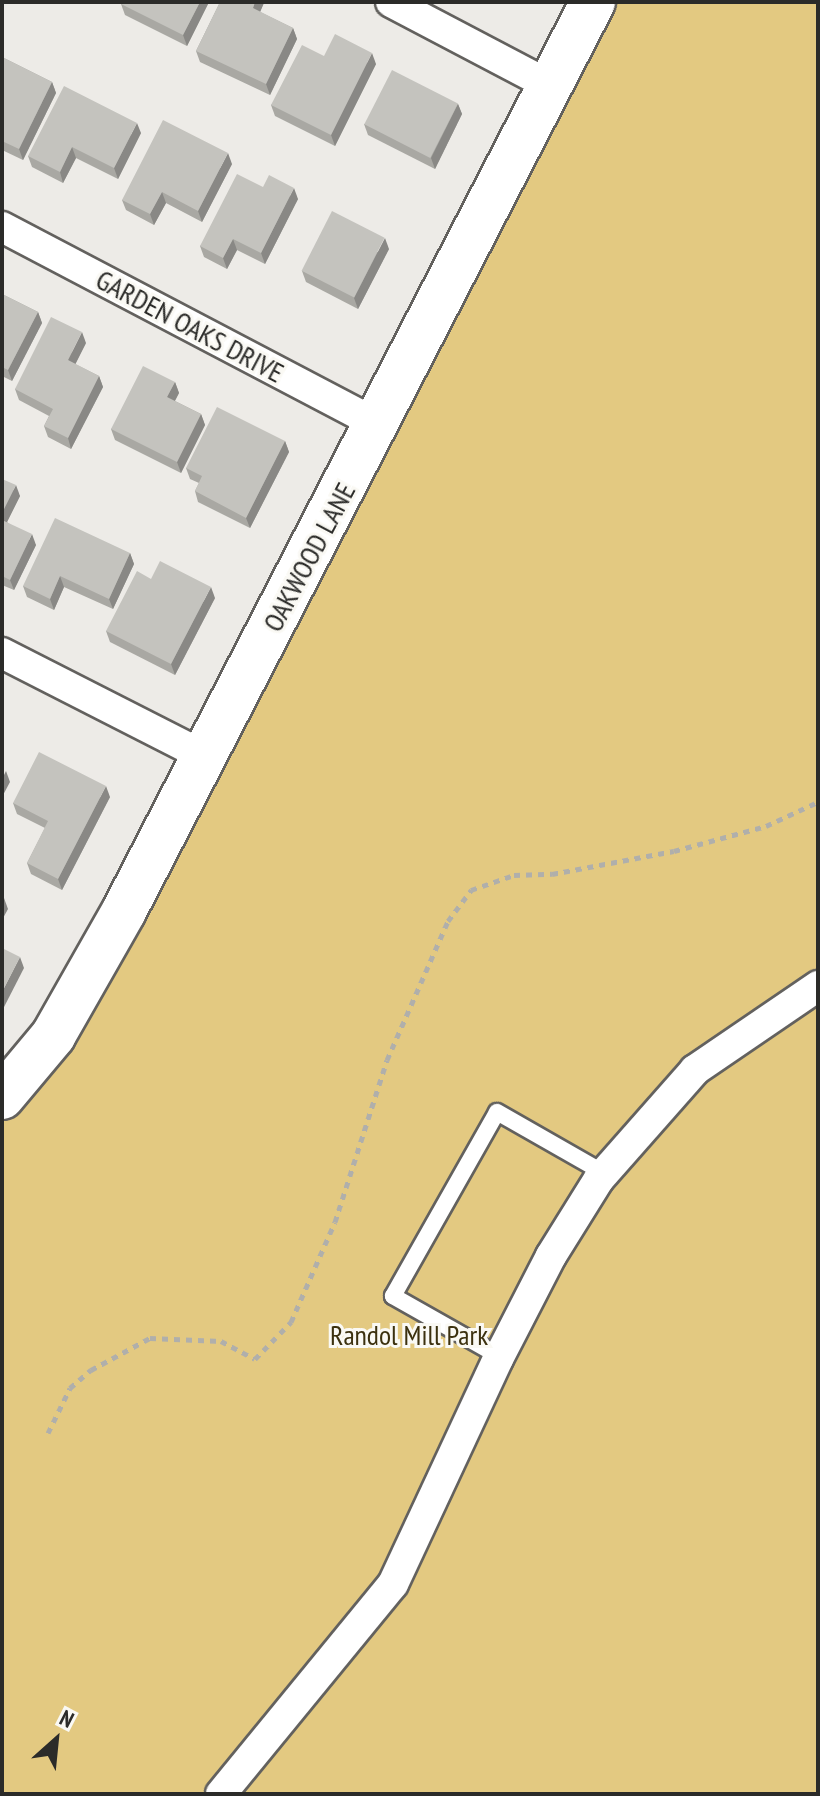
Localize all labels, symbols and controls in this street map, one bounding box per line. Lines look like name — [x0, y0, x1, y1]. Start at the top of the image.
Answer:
street label: GARDEN OAKS DRIVE — [90, 262, 290, 390]
street label: OAKWOOD LANE — [256, 477, 362, 637]
park label: Randol Mill Park — [330, 1318, 488, 1352]
north arrow — [16, 1700, 96, 1780]
text: N — [55, 1703, 79, 1734]

